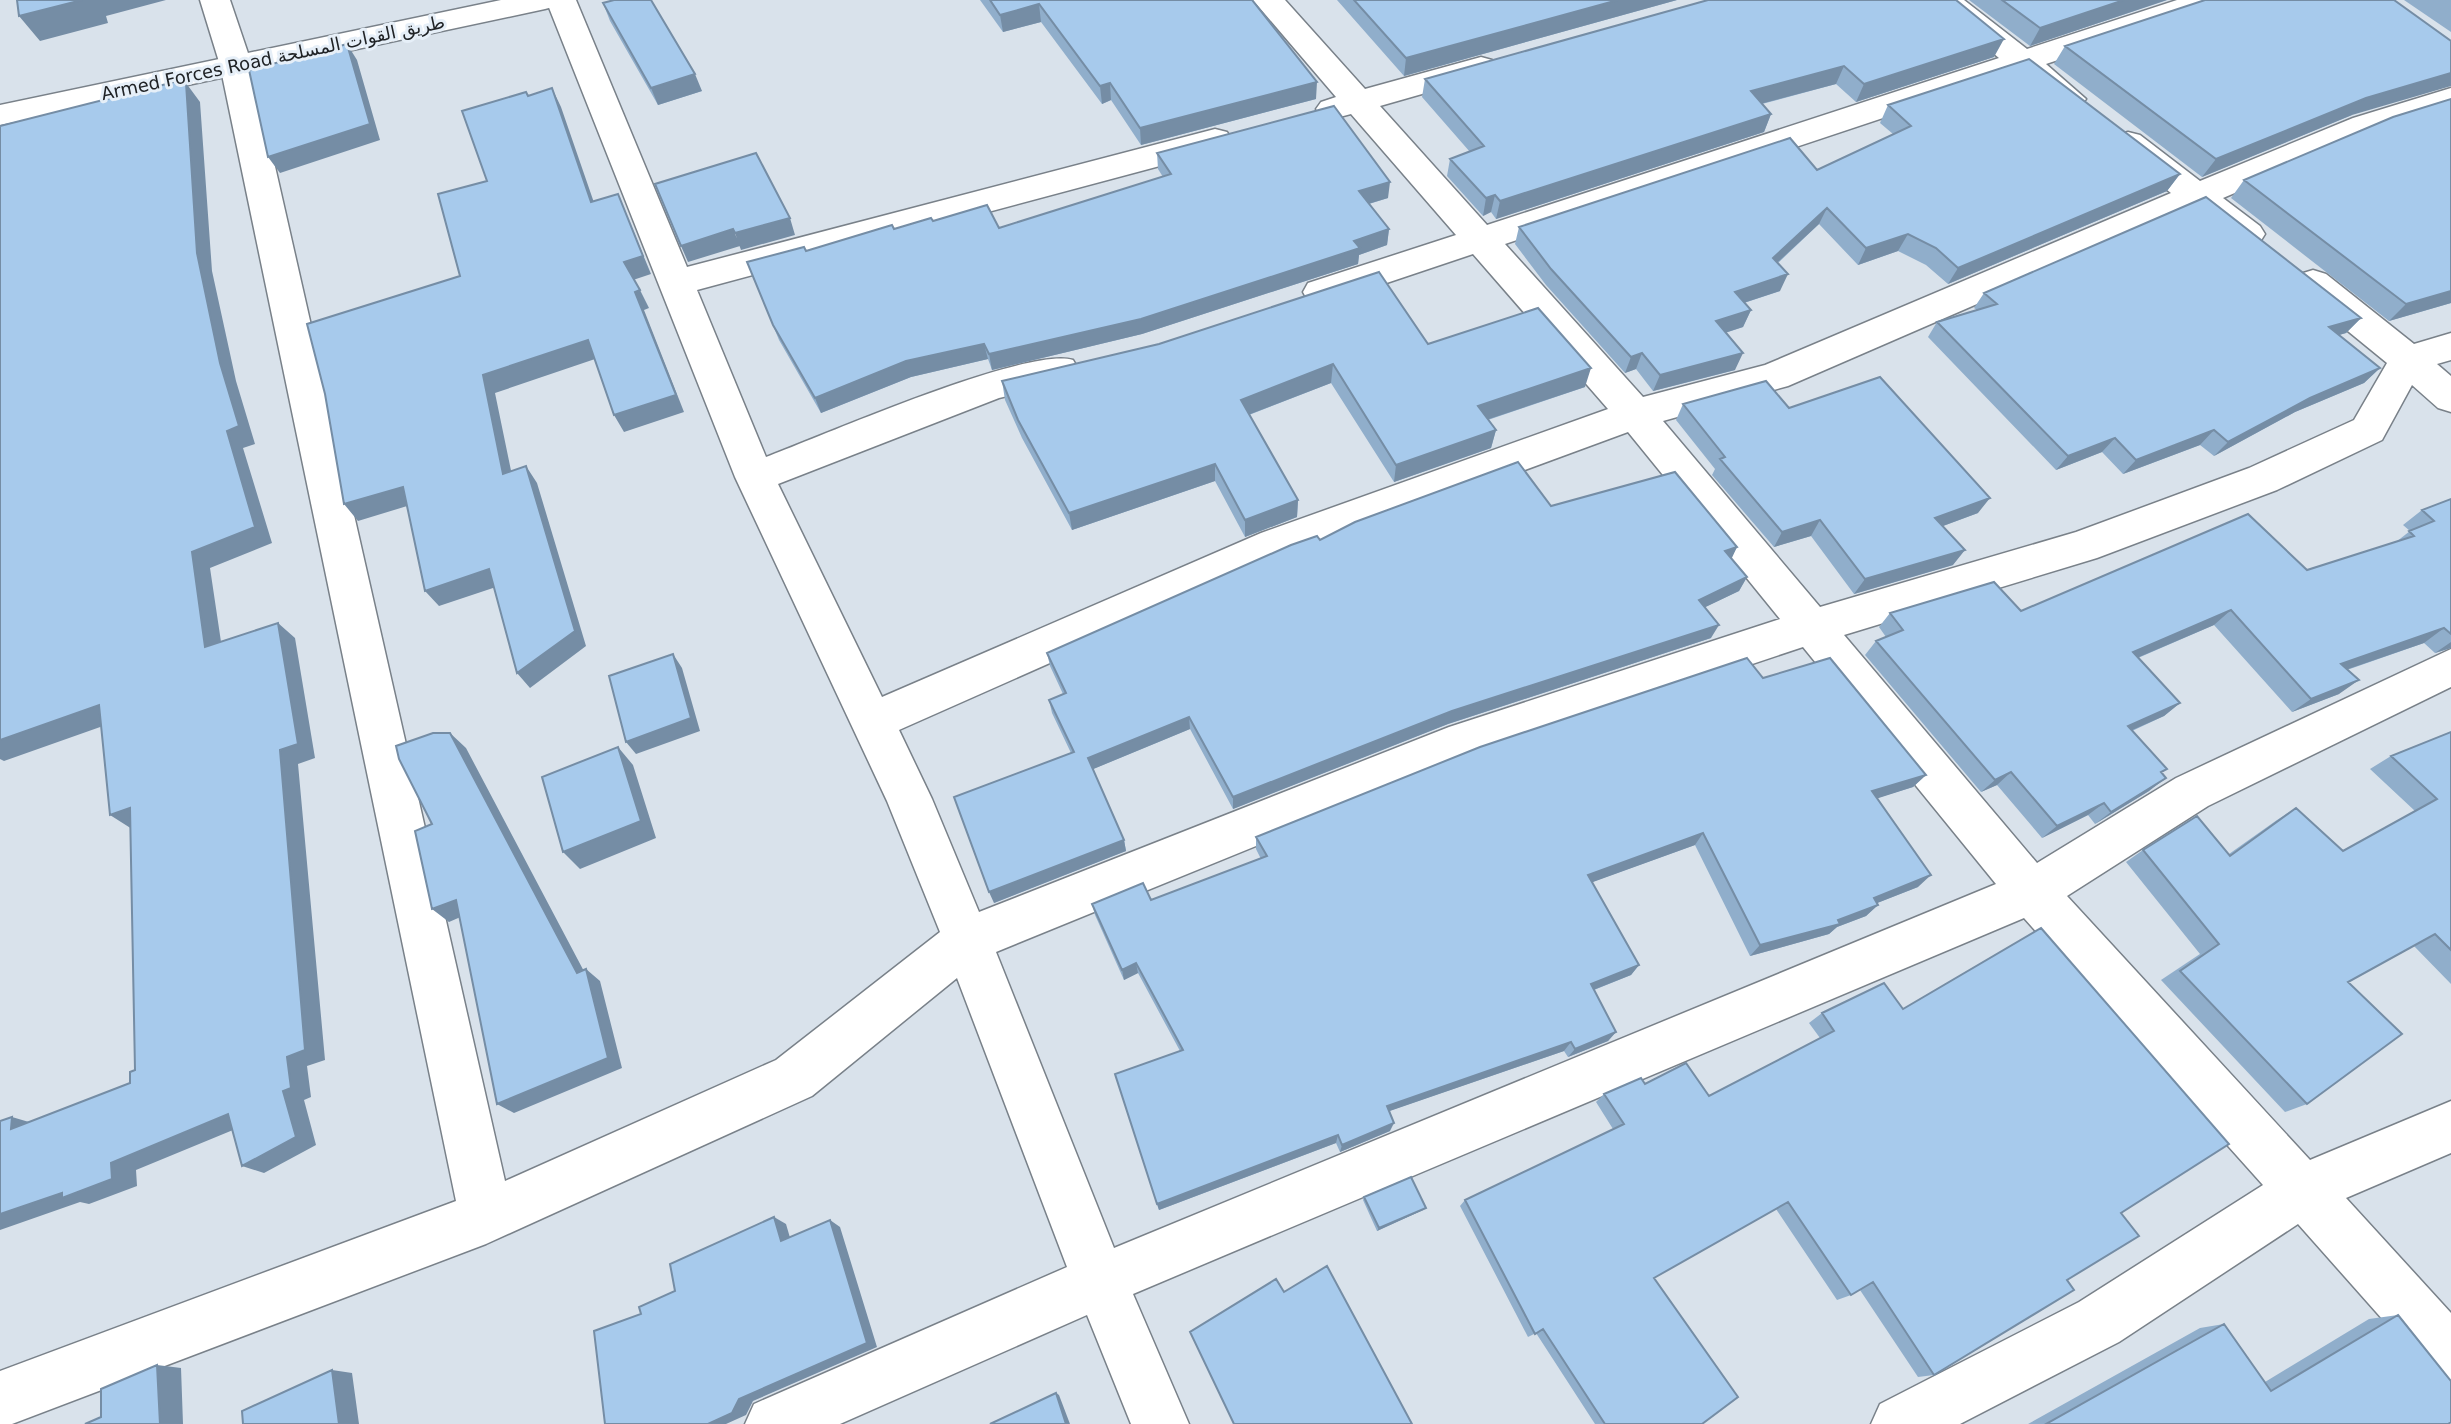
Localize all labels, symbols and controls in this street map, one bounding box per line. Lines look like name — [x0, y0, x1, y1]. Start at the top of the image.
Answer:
street label: Armed Forces Road طريق القوات المسلحة — [99, 11, 447, 105]

